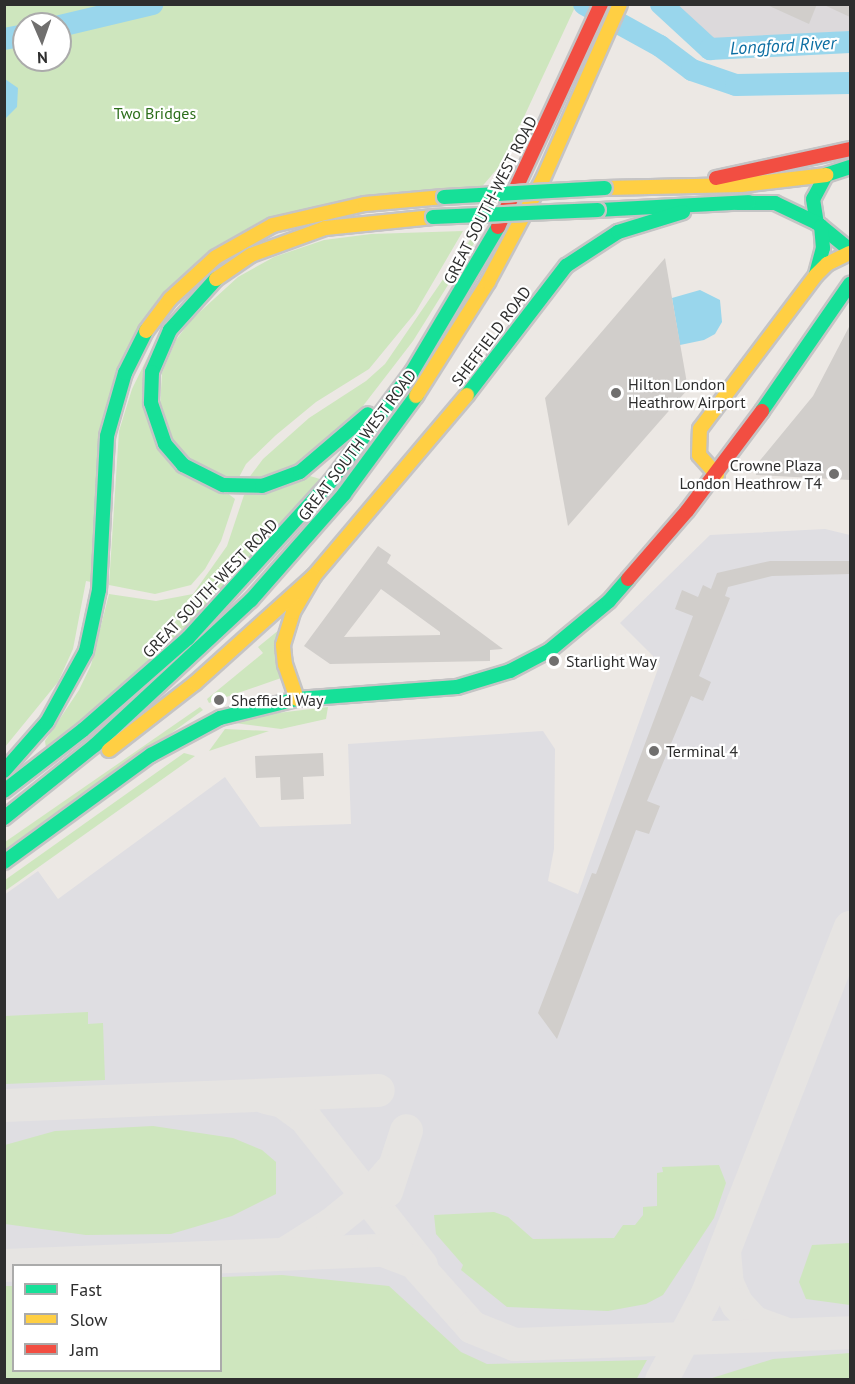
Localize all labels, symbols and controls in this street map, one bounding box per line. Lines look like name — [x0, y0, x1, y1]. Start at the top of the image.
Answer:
north arrow — [12, 12, 72, 72]
water label: Longford River — [729, 32, 837, 60]
text: N — [37, 48, 48, 68]
park label: Two Bridges — [114, 103, 196, 123]
street label: GREAT SOUTH-WEST ROAD — [439, 112, 541, 288]
street label: SHEFFIELD ROAD — [447, 282, 535, 390]
street label: GREAT SOUTH WEST ROAD — [293, 365, 421, 525]
place label: Hilton London Heathrow Airport — [628, 374, 747, 412]
marker: Hilton London Heathrow Airport — [609, 386, 623, 400]
place label: Crowne Plaza London Heathrow T4 — [679, 455, 822, 493]
marker: Crowne Plaza London Heathrow T4 — [827, 467, 841, 481]
street label: GREAT SOUTH-WEST ROAD — [138, 514, 282, 662]
place label: Starlight Way — [566, 651, 657, 671]
marker: Starlight Way — [547, 654, 561, 668]
place label: Sheffield Way — [231, 690, 324, 710]
marker: Sheffield Way — [212, 693, 226, 707]
place label: Terminal 4 — [666, 741, 738, 761]
marker: Terminal 4 — [647, 744, 661, 758]
legend — [12, 1264, 222, 1372]
text: Fast — [70, 1278, 102, 1301]
text: Slow — [70, 1308, 108, 1331]
text: Jam — [70, 1338, 99, 1361]

